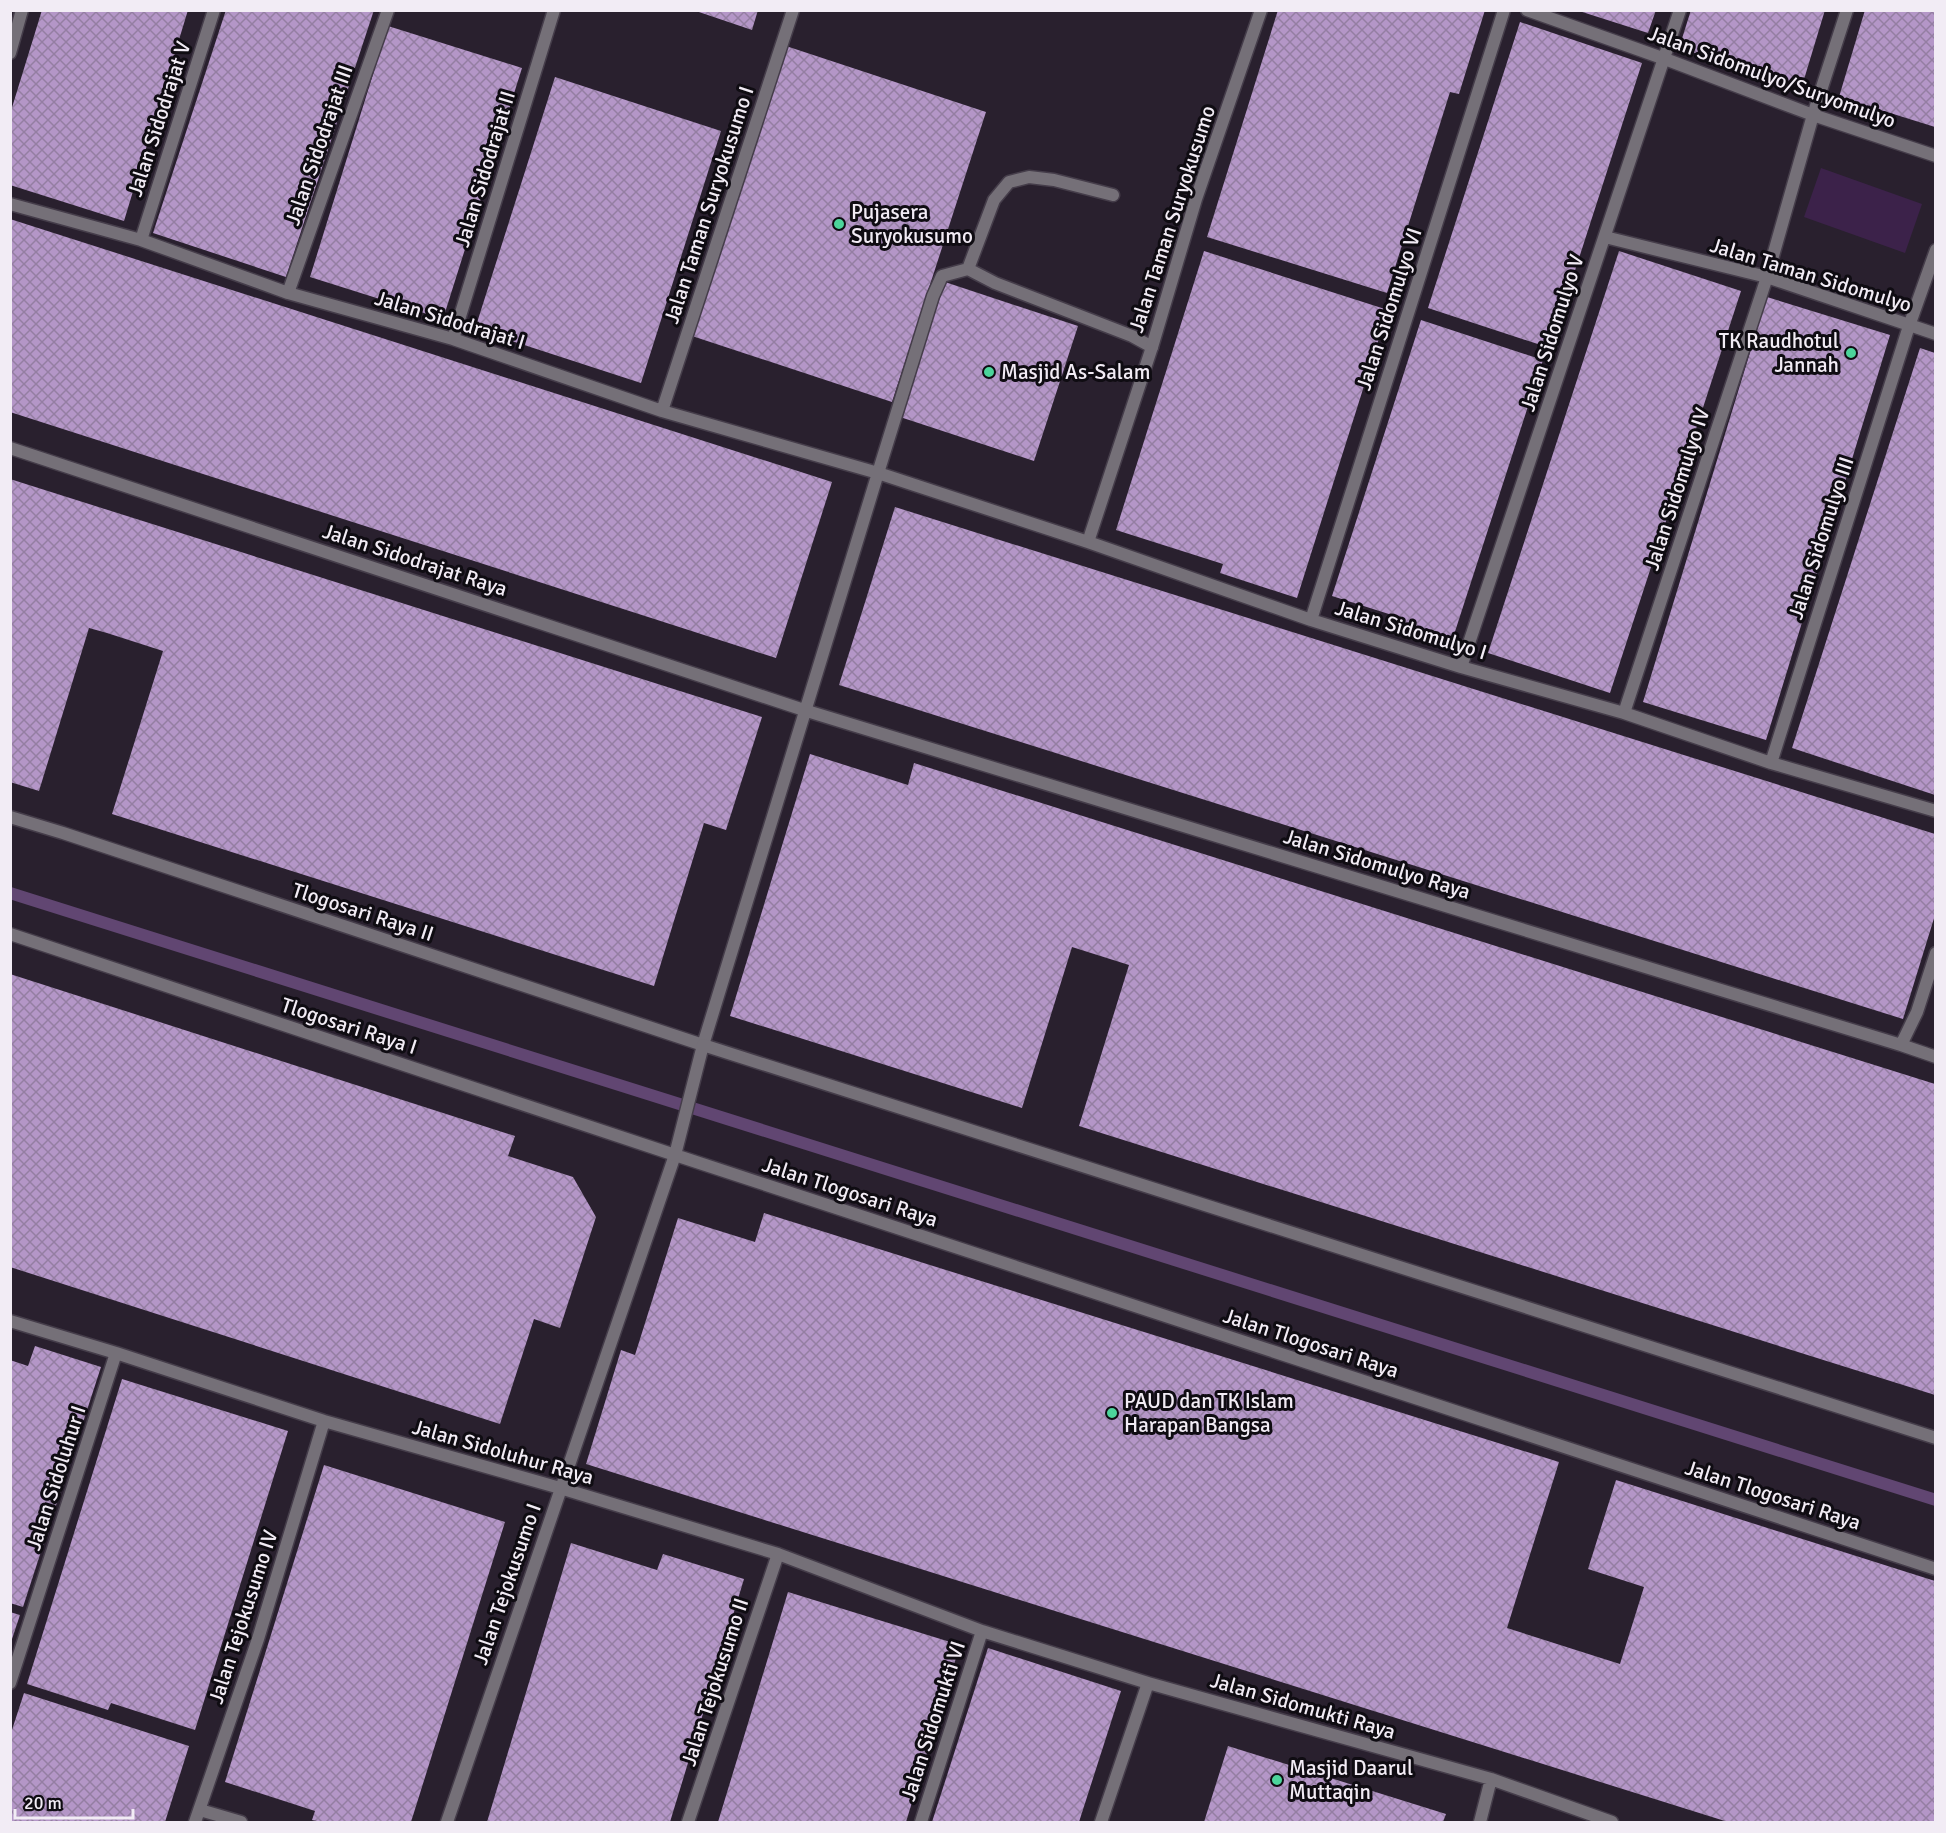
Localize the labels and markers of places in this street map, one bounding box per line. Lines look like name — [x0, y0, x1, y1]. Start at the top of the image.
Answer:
place label: Pujasera Suryokusumo — [851, 199, 973, 249]
marker: Pujasera Suryokusumo — [832, 217, 846, 231]
place label: TK Raudhotul Jannah — [1719, 328, 1839, 378]
marker: TK Raudhotul Jannah — [1844, 346, 1858, 360]
place label: Masjid As-Salam — [1001, 359, 1150, 385]
marker: Masjid As-Salam — [982, 365, 996, 379]
place label: PAUD dan TK Islam Harapan Bangsa — [1124, 1388, 1294, 1438]
marker: PAUD dan TK Islam Harapan Bangsa — [1105, 1406, 1119, 1420]
place label: Masjid Daarul Muttaqin — [1289, 1755, 1413, 1805]
marker: Masjid Daarul Muttaqin — [1270, 1773, 1284, 1787]

